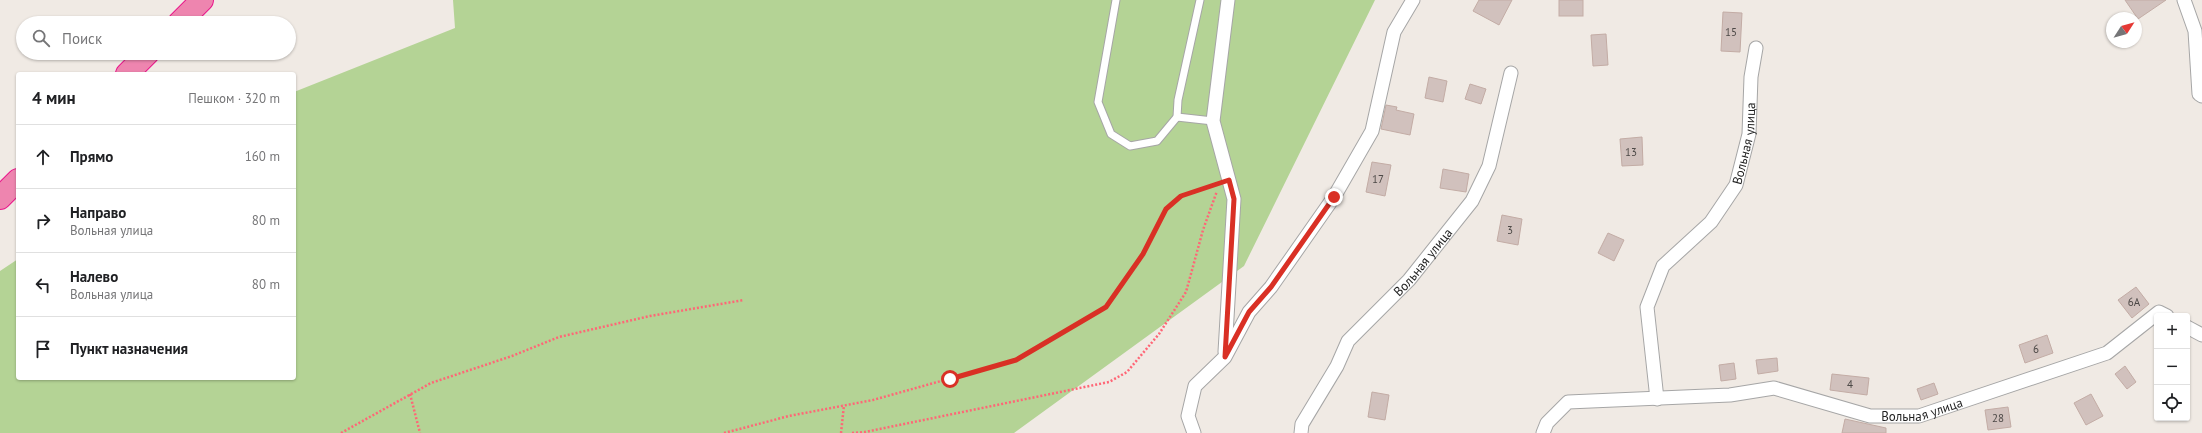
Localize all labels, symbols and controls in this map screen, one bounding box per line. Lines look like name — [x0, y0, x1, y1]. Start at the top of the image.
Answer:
north arrow — [2106, 12, 2142, 48]
search box — [16, 16, 296, 60]
house number: 15 — [1725, 25, 1737, 39]
icon: search — [30, 27, 52, 49]
text: Поиск — [62, 29, 102, 48]
text: 4 мин — [32, 87, 76, 109]
text: Пешком · 320 m — [188, 90, 280, 107]
street label: Вольная улица — [1728, 102, 1759, 186]
house number: 13 — [1625, 145, 1637, 159]
icon: ahead — [32, 146, 54, 168]
text: Прямо — [70, 147, 113, 166]
text: 160 m — [245, 148, 280, 165]
house number: 17 — [1372, 172, 1384, 186]
route end — [1325, 188, 1343, 206]
text: Направо — [70, 203, 126, 222]
icon: right — [32, 210, 54, 232]
text: 80 m — [252, 212, 280, 229]
text: Вольная улица — [70, 222, 153, 239]
house number: 3 — [1507, 223, 1513, 237]
street label: Вольная улица — [1390, 224, 1456, 299]
text: Налево — [70, 267, 118, 286]
icon: left — [32, 274, 54, 296]
text: 80 m — [252, 276, 280, 293]
text: Вольная улица — [70, 286, 153, 303]
house number: 6А — [2128, 295, 2141, 309]
map controls — [2154, 313, 2190, 421]
button: + — [2154, 313, 2190, 349]
icon: arrive — [32, 338, 54, 360]
text: Пункт назначения — [70, 339, 188, 358]
house number: 6 — [2033, 342, 2039, 356]
button: − — [2154, 349, 2190, 385]
route start — [941, 370, 959, 388]
house number: 4 — [1847, 377, 1853, 391]
button: locate — [2154, 385, 2190, 421]
street label: Вольная улица — [1881, 393, 1965, 425]
house number: 28 — [1992, 411, 2004, 425]

